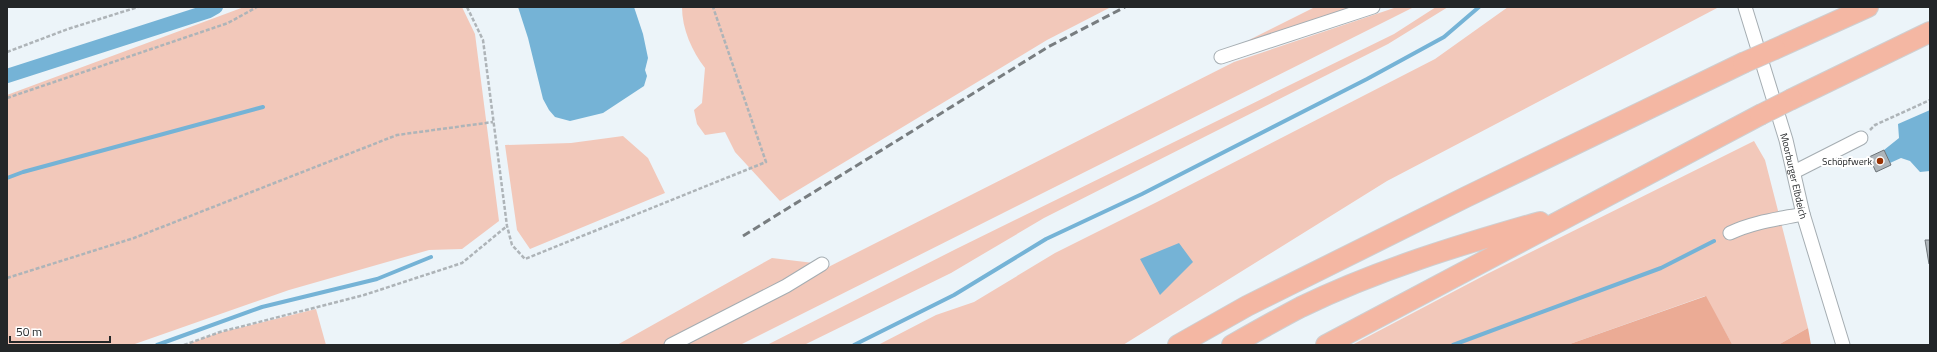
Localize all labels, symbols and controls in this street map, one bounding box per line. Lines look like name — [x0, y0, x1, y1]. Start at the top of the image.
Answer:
street label: Moorburger Elbdeich — [1777, 131, 1812, 221]
place label: Schöpfwerk — [1822, 154, 1872, 169]
marker: Schöpfwerk — [1875, 156, 1885, 166]
scale bar — [10, 318, 110, 344]
text: 50 m — [16, 322, 42, 341]

